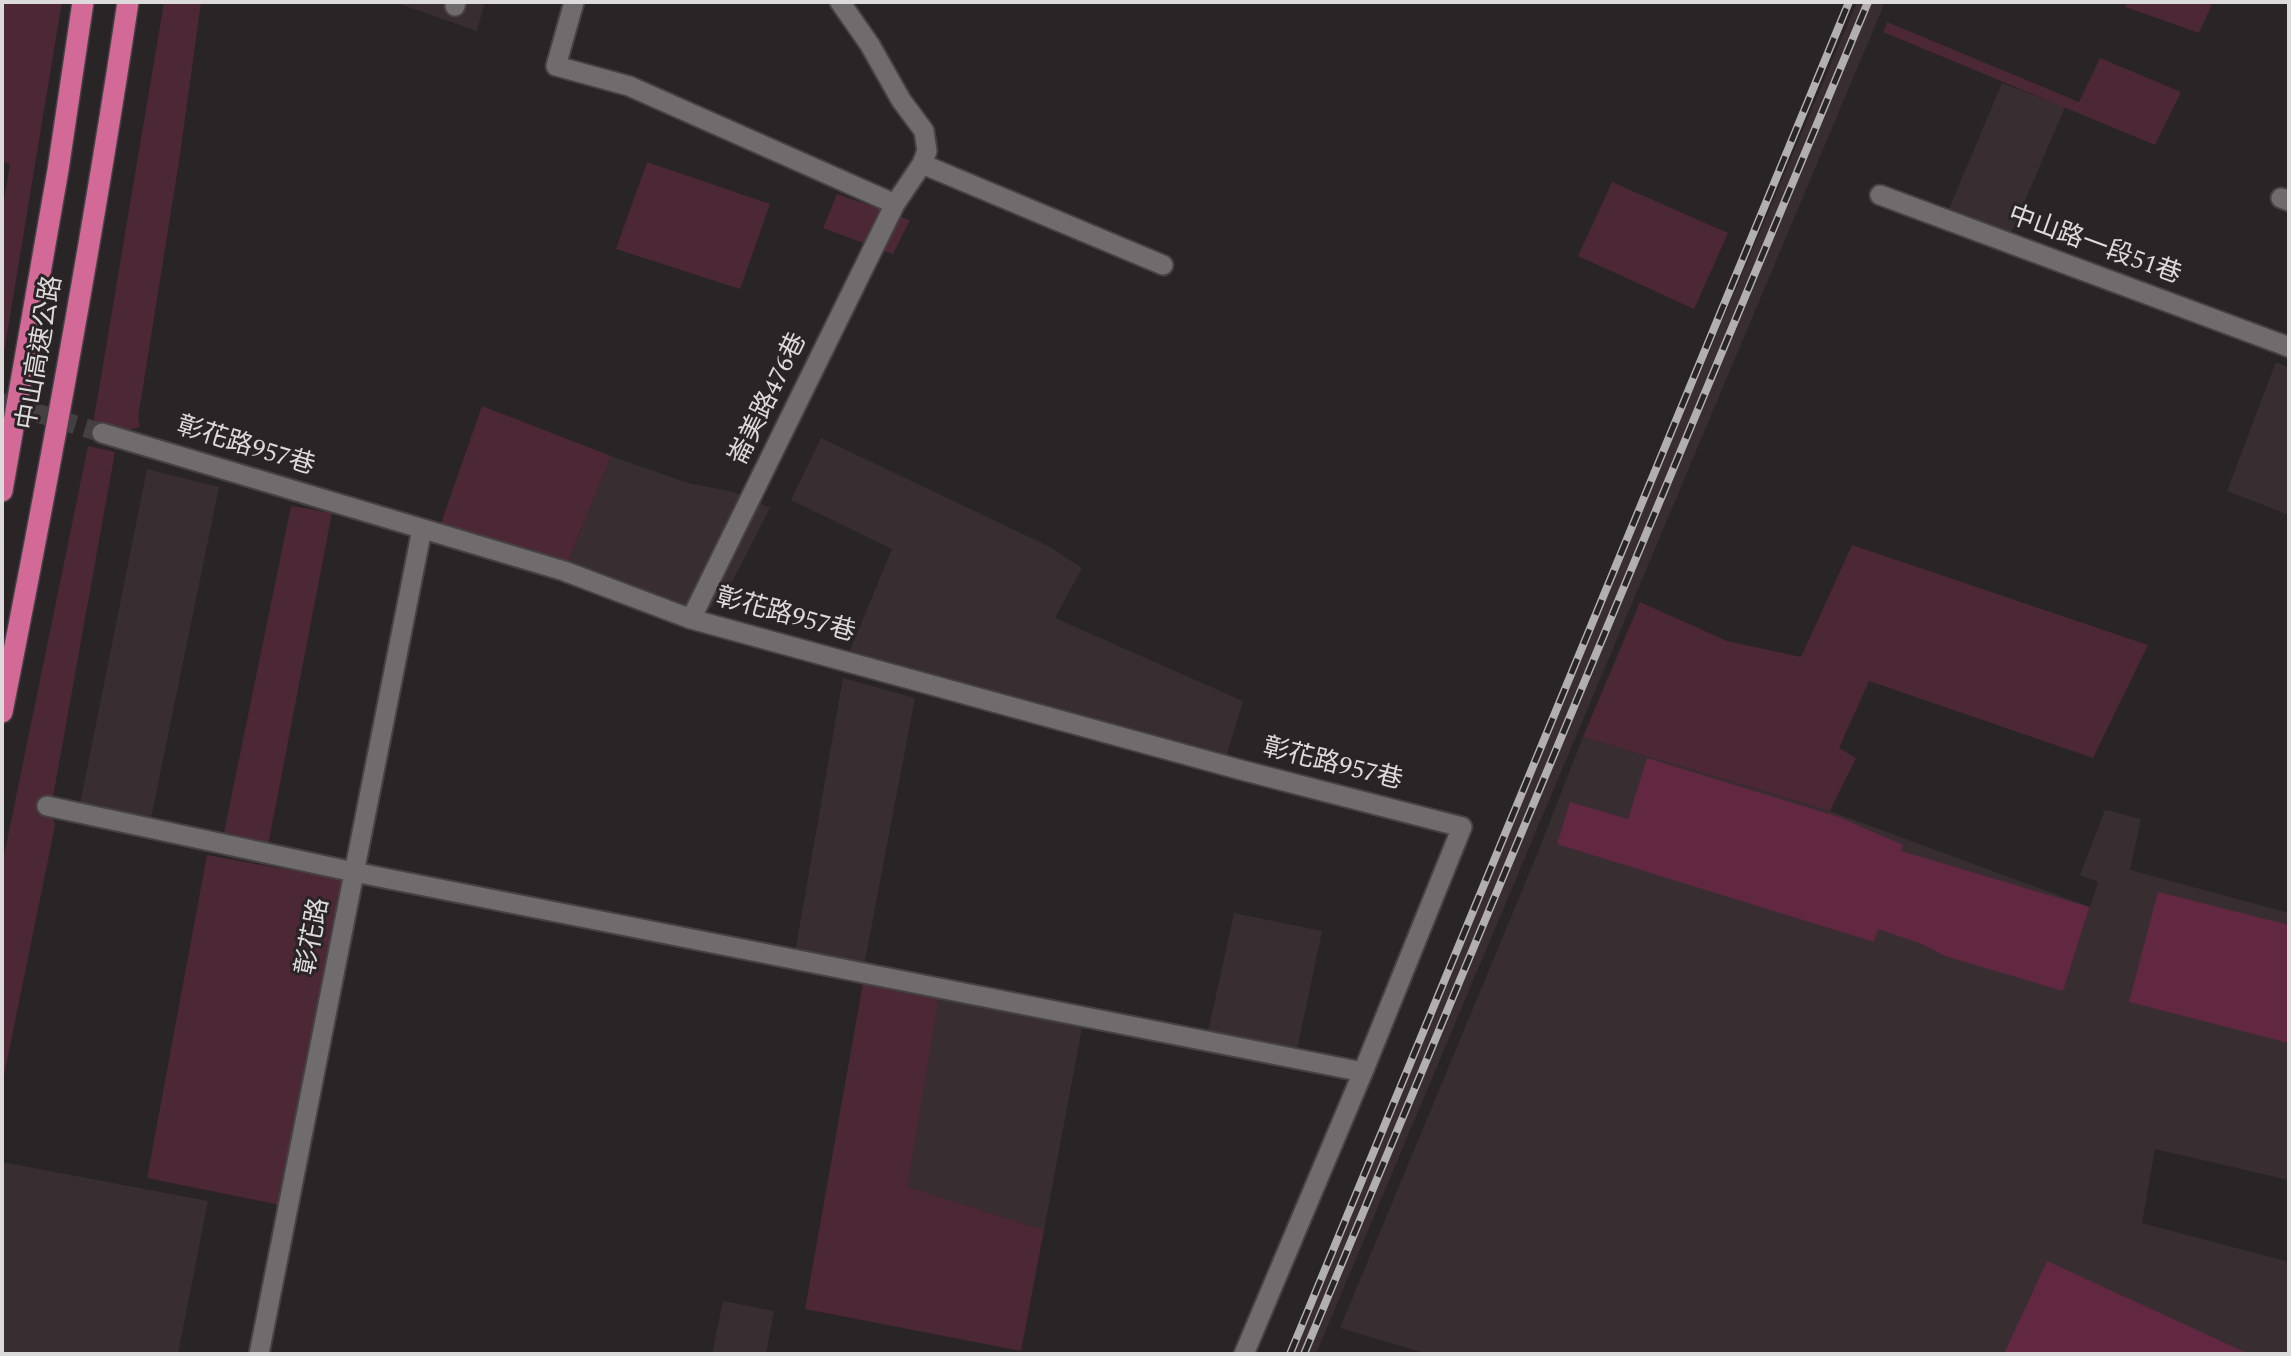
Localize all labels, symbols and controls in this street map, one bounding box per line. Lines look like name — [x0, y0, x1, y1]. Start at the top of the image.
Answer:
street label: 中山路一段51巷 — [2003, 201, 2185, 293]
street label: 中山高速公路 — [13, 273, 71, 433]
street label: 崙美路476巷 — [725, 329, 815, 471]
street label: 彰花路957巷 — [172, 412, 318, 484]
street label: 彰花路957巷 — [712, 583, 858, 651]
street label: 彰花路957巷 — [1259, 734, 1405, 798]
street label: 彰花路 — [292, 896, 338, 978]

